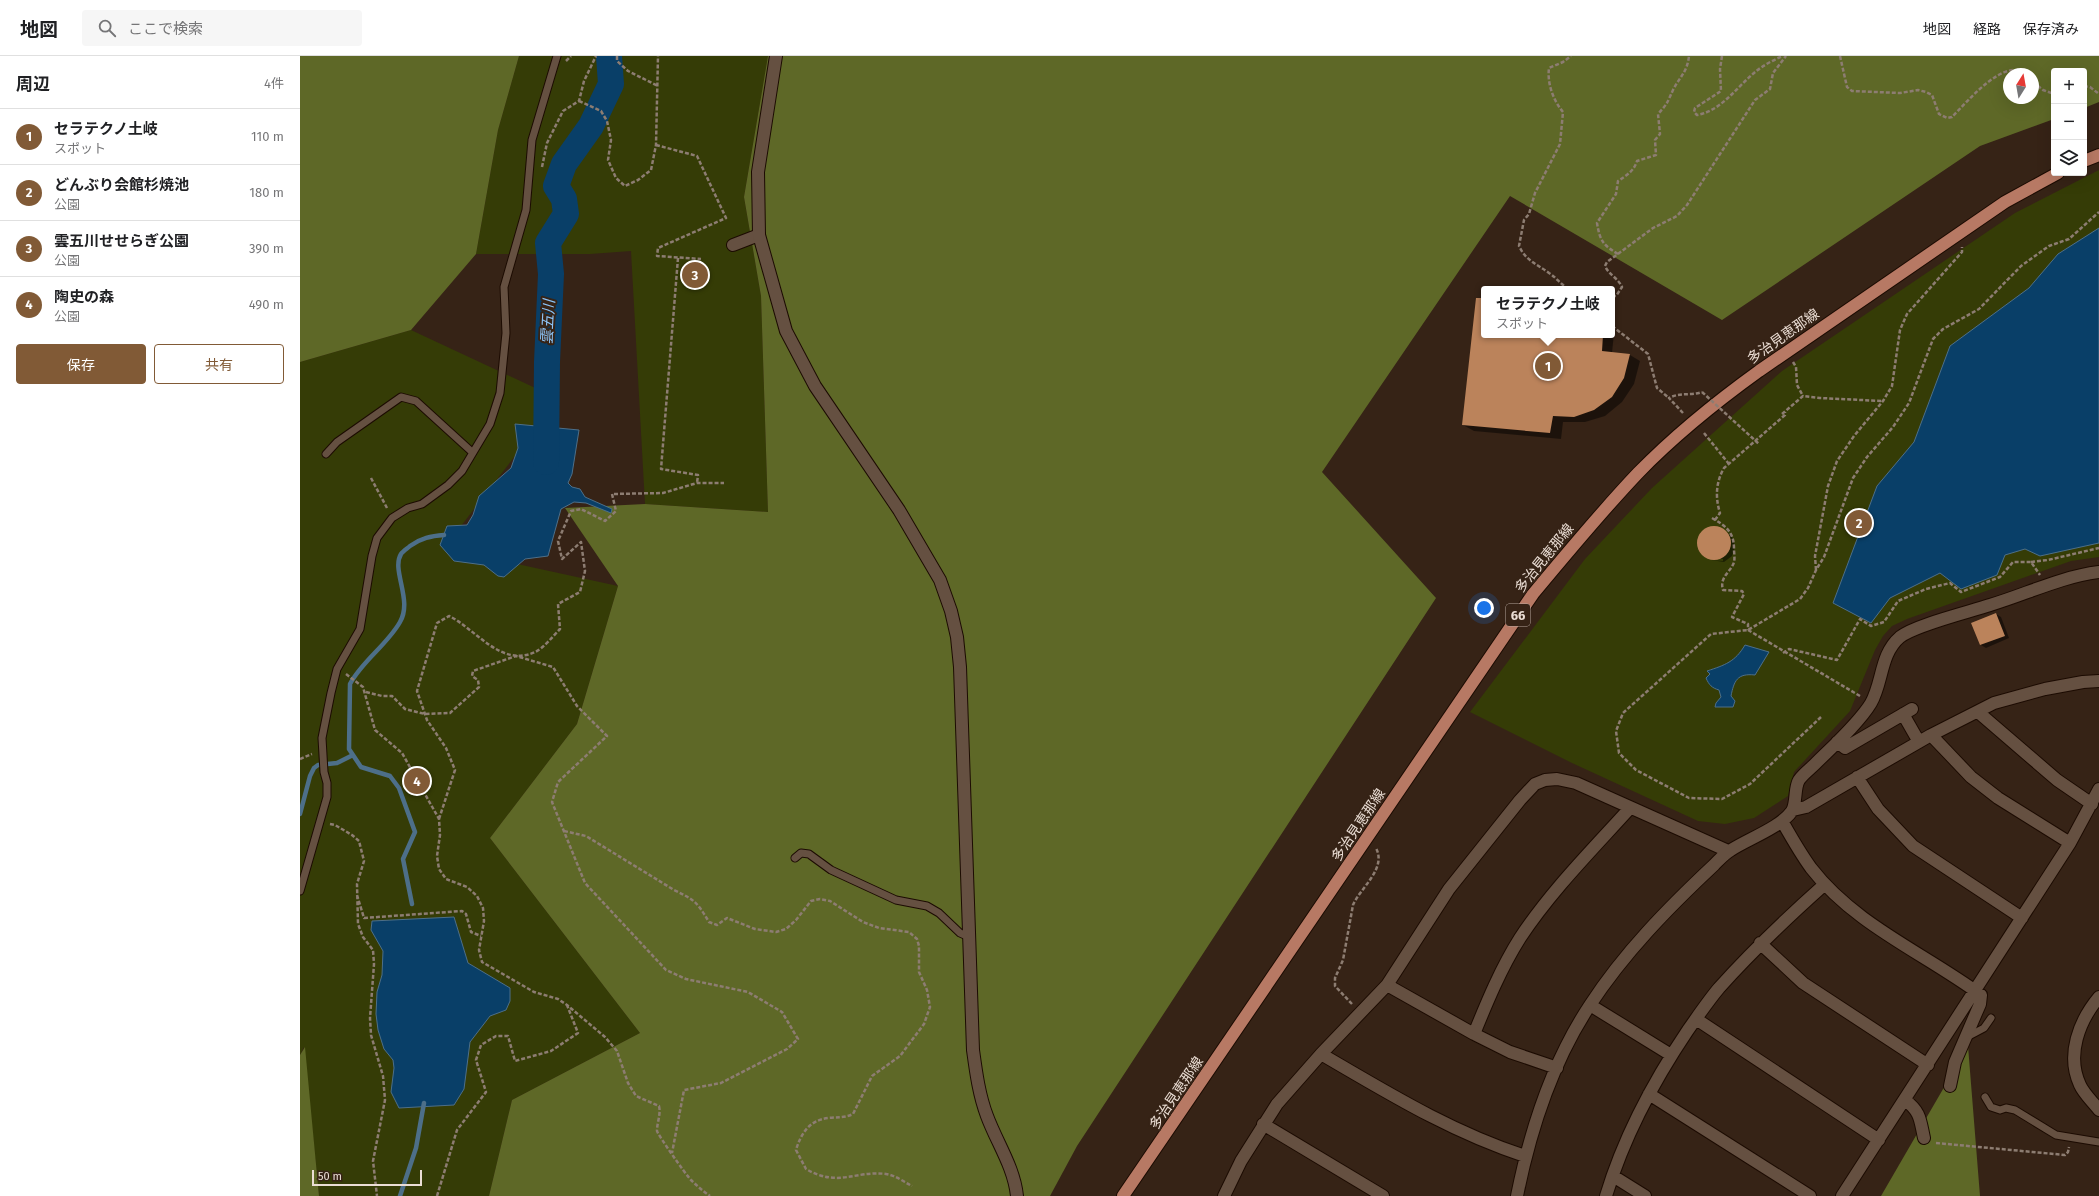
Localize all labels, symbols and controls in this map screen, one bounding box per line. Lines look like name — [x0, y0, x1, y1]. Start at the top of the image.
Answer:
search box — [82, 10, 362, 46]
icon: search — [96, 17, 118, 39]
text: 地図 — [20, 18, 58, 41]
text: ここで検索 — [128, 20, 203, 38]
text: 地図 — [1923, 21, 1951, 38]
text: 経路 — [1973, 21, 2001, 38]
text: 保存済み — [2023, 21, 2079, 38]
north arrow — [2003, 68, 2039, 104]
map controls — [2051, 68, 2087, 176]
button: + — [2051, 68, 2087, 104]
text: 周辺 — [16, 74, 50, 95]
text: 4件 — [264, 76, 284, 91]
button: − — [2051, 104, 2087, 140]
text: セラテクノ土岐 — [54, 120, 158, 138]
text: 1 — [26, 129, 32, 144]
text: 110 m — [251, 129, 284, 144]
button: layers — [2051, 140, 2087, 176]
text: スポット — [54, 141, 106, 156]
text: どんぶり会館杉焼池 — [54, 176, 189, 194]
text: 2 — [26, 185, 32, 200]
text: 180 m — [249, 185, 284, 200]
text: 公園 — [54, 197, 80, 212]
text: 雲五川せせらぎ公園 — [54, 232, 189, 250]
text: 3 — [26, 241, 32, 256]
text: 390 m — [249, 241, 284, 256]
text: 公園 — [54, 253, 80, 268]
pin: 3 — [682, 260, 708, 290]
popup — [1481, 286, 1615, 338]
text: 陶史の森 — [54, 288, 114, 306]
text: セラテクノ土岐 — [1496, 295, 1600, 313]
text: 4 — [25, 297, 33, 312]
text: 490 m — [249, 297, 284, 312]
water label: 雲五川 — [538, 297, 558, 345]
street label: 多治見恵那線 — [1744, 305, 1823, 367]
text: 公園 — [54, 309, 80, 324]
text: スポット — [1496, 316, 1548, 331]
button: 保存 — [16, 344, 146, 384]
button: 共有 — [154, 344, 284, 384]
pin: 1 — [1535, 351, 1561, 381]
pin: 2 — [1846, 508, 1872, 538]
street label: 多治見恵那線 — [1511, 520, 1577, 596]
your location — [1474, 598, 1494, 618]
road number: 66 — [1506, 604, 1530, 626]
pin: 4 — [404, 766, 430, 796]
street label: 多治見恵那線 — [1328, 786, 1389, 865]
street label: 多治見恵那線 — [1146, 1054, 1207, 1133]
scale bar — [312, 1168, 422, 1187]
text: 50 m — [318, 1170, 342, 1183]

